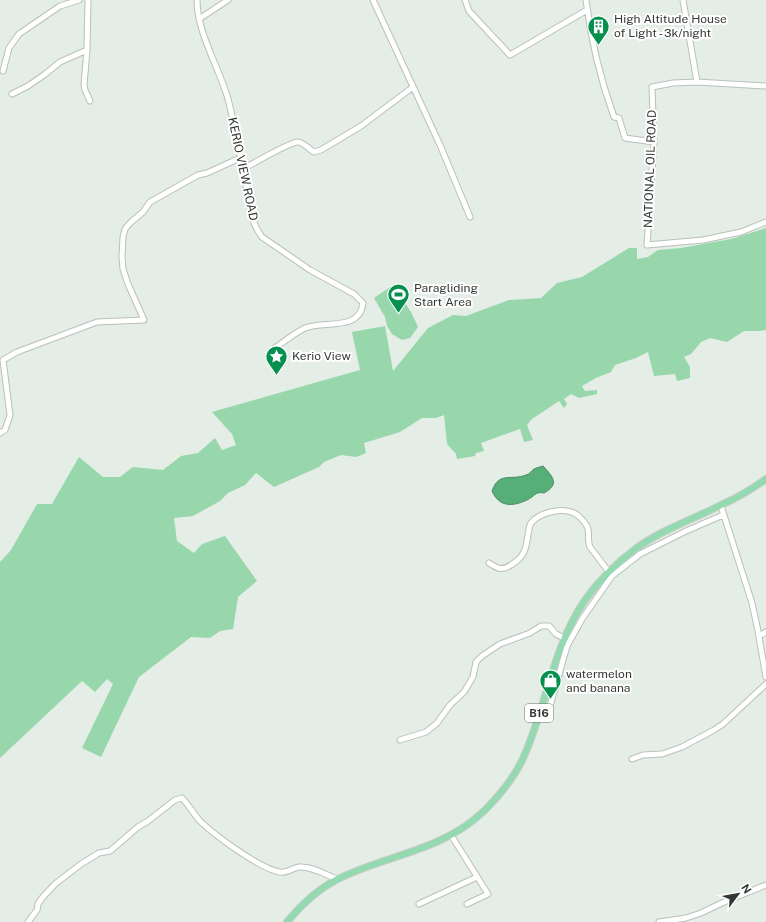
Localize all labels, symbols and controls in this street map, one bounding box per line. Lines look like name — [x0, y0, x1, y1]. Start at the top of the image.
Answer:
place label: High Altitude House of Light - 3k/night — [614, 12, 727, 40]
building icon: High Altitude House of Light - 3k/night — [585, 13, 611, 46]
street label: NATIONAL OIL ROAD — [641, 110, 659, 228]
street label: KERIO VIEW ROAD — [225, 116, 261, 222]
place label: Paragliding Start Area — [414, 281, 478, 309]
sports icon: Paragliding Start Area — [385, 282, 411, 315]
place icon: Kerio View — [264, 343, 290, 376]
place label: Kerio View — [292, 349, 351, 363]
place label: watermelon and banana — [566, 667, 632, 695]
shop icon: watermelon and banana — [537, 668, 563, 701]
road number: B16 — [525, 704, 553, 722]
north arrow — [718, 874, 758, 914]
text: N — [739, 882, 754, 896]

